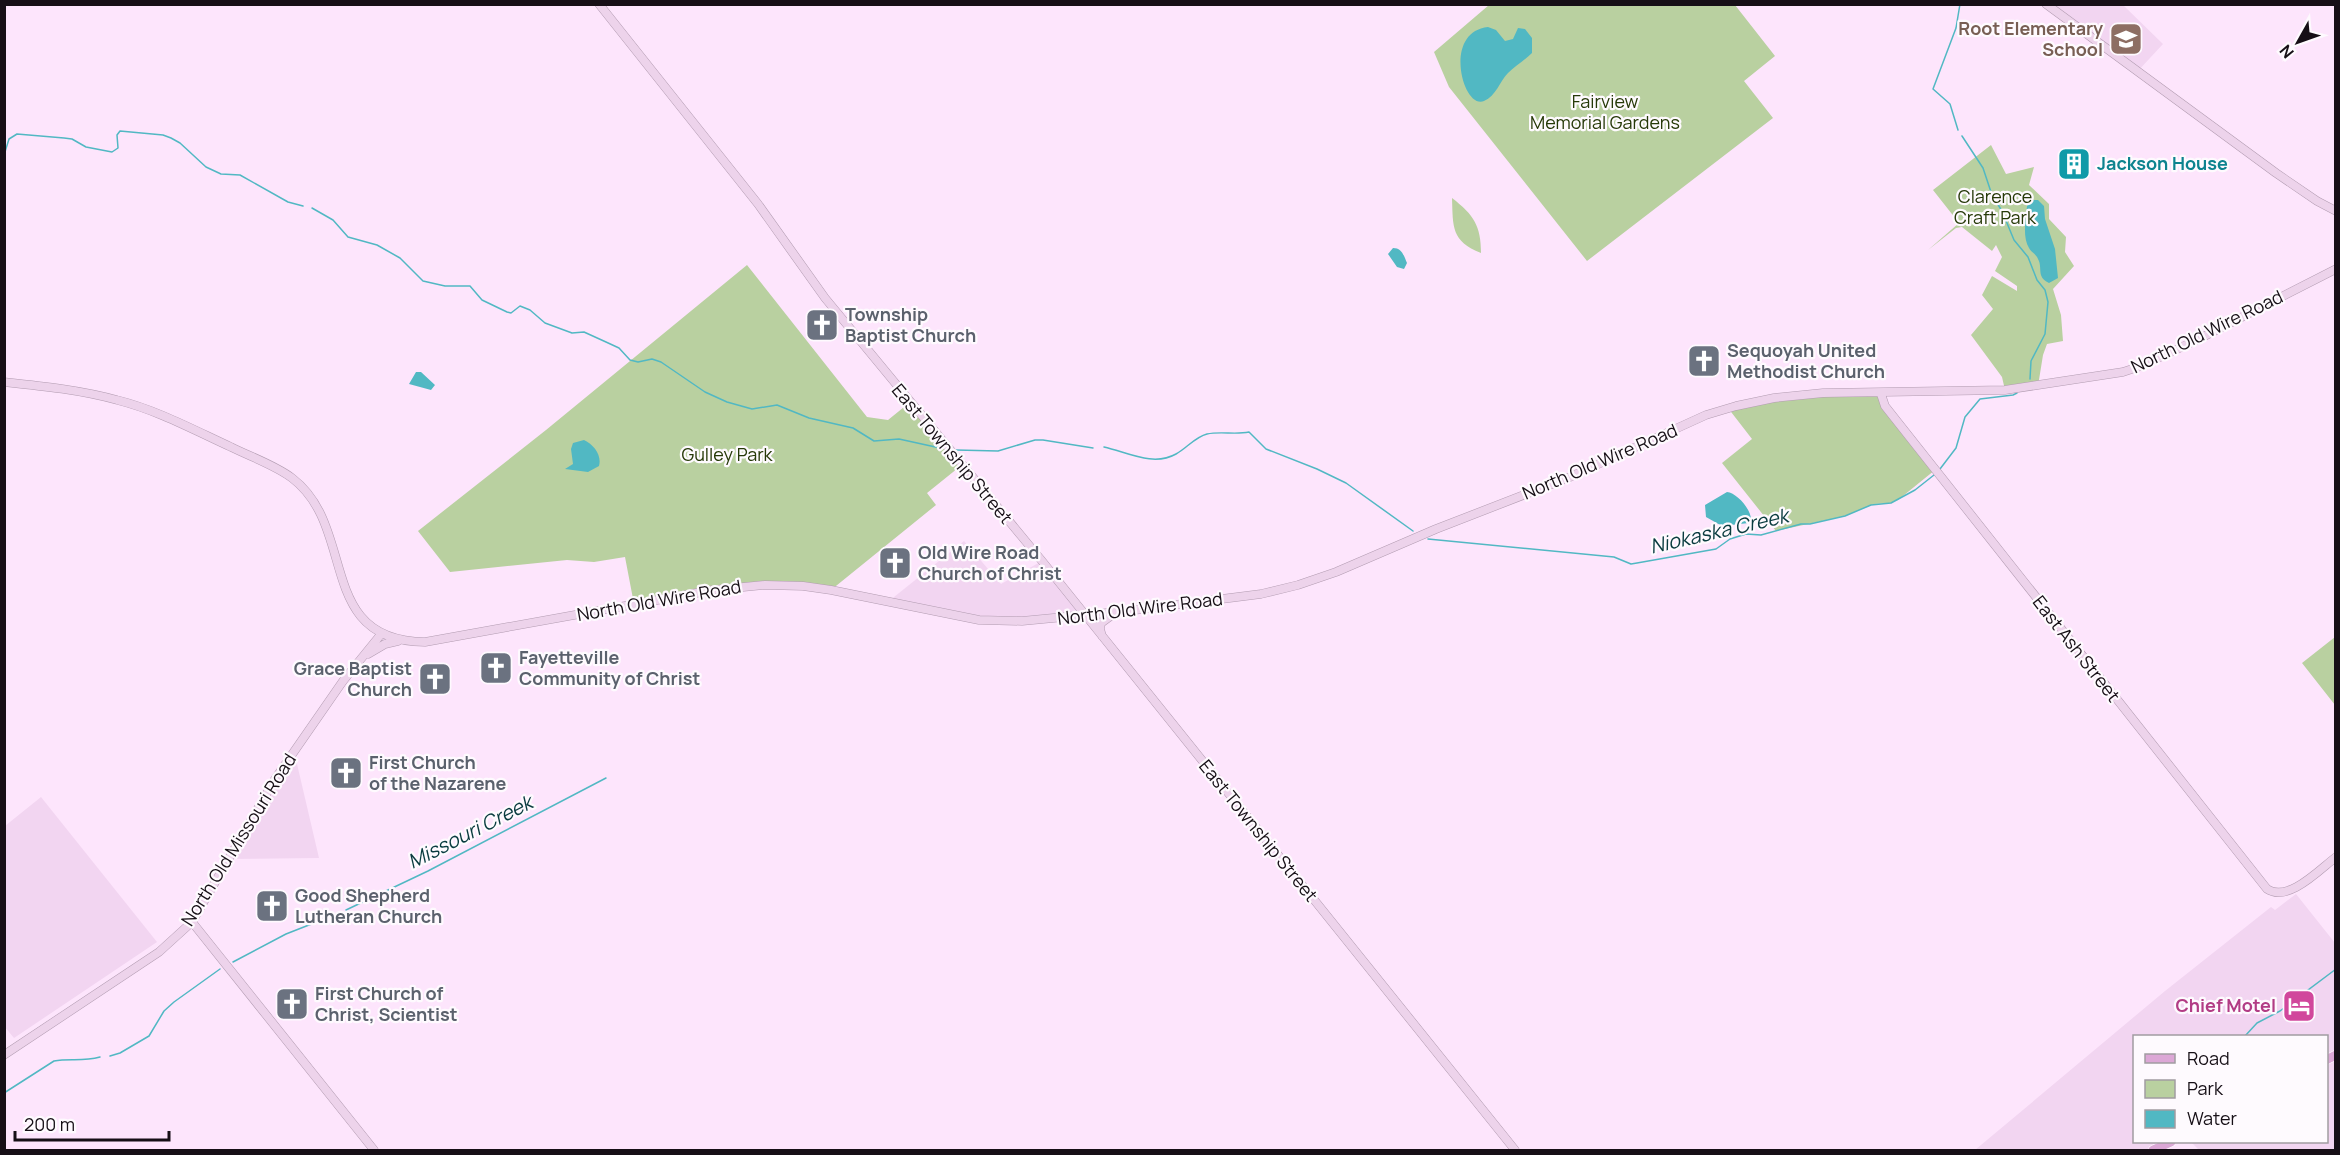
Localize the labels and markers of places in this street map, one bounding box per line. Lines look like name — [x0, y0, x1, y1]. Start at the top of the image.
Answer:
place label: Root Elementary School — [1958, 16, 2103, 61]
school or university icon: Root Elementary School — [2108, 21, 2144, 57]
building icon: Jackson House — [2056, 146, 2092, 182]
place label: Jackson House — [2097, 151, 2228, 175]
place label: Township Baptist Church — [845, 302, 976, 347]
church icon: Township Baptist Church — [804, 307, 840, 343]
place label: Sequoyah United Methodist Church — [1727, 338, 1885, 383]
church icon: Sequoyah United Methodist Church — [1686, 343, 1722, 379]
place label: Old Wire Road Church of Christ — [918, 540, 1062, 585]
church icon: Old Wire Road Church of Christ — [877, 545, 913, 581]
place label: Fayetteville Community of Christ — [519, 645, 700, 690]
church icon: Fayetteville Community of Christ — [478, 650, 514, 686]
place label: Grace Baptist Church — [294, 656, 412, 701]
church icon: Grace Baptist Church — [417, 661, 453, 697]
place label: First Church of the Nazarene — [369, 750, 506, 795]
church icon: First Church of the Nazarene — [328, 755, 364, 791]
place label: Good Shepherd Lutheran Church — [295, 883, 442, 928]
church icon: Good Shepherd Lutheran Church — [254, 888, 290, 924]
place label: First Church of Christ, Scientist — [315, 981, 458, 1026]
church icon: First Church of Christ, Scientist — [274, 986, 310, 1022]
hotel icon: Chief Motel — [2281, 988, 2317, 1024]
place label: Chief Motel — [2175, 993, 2276, 1017]

